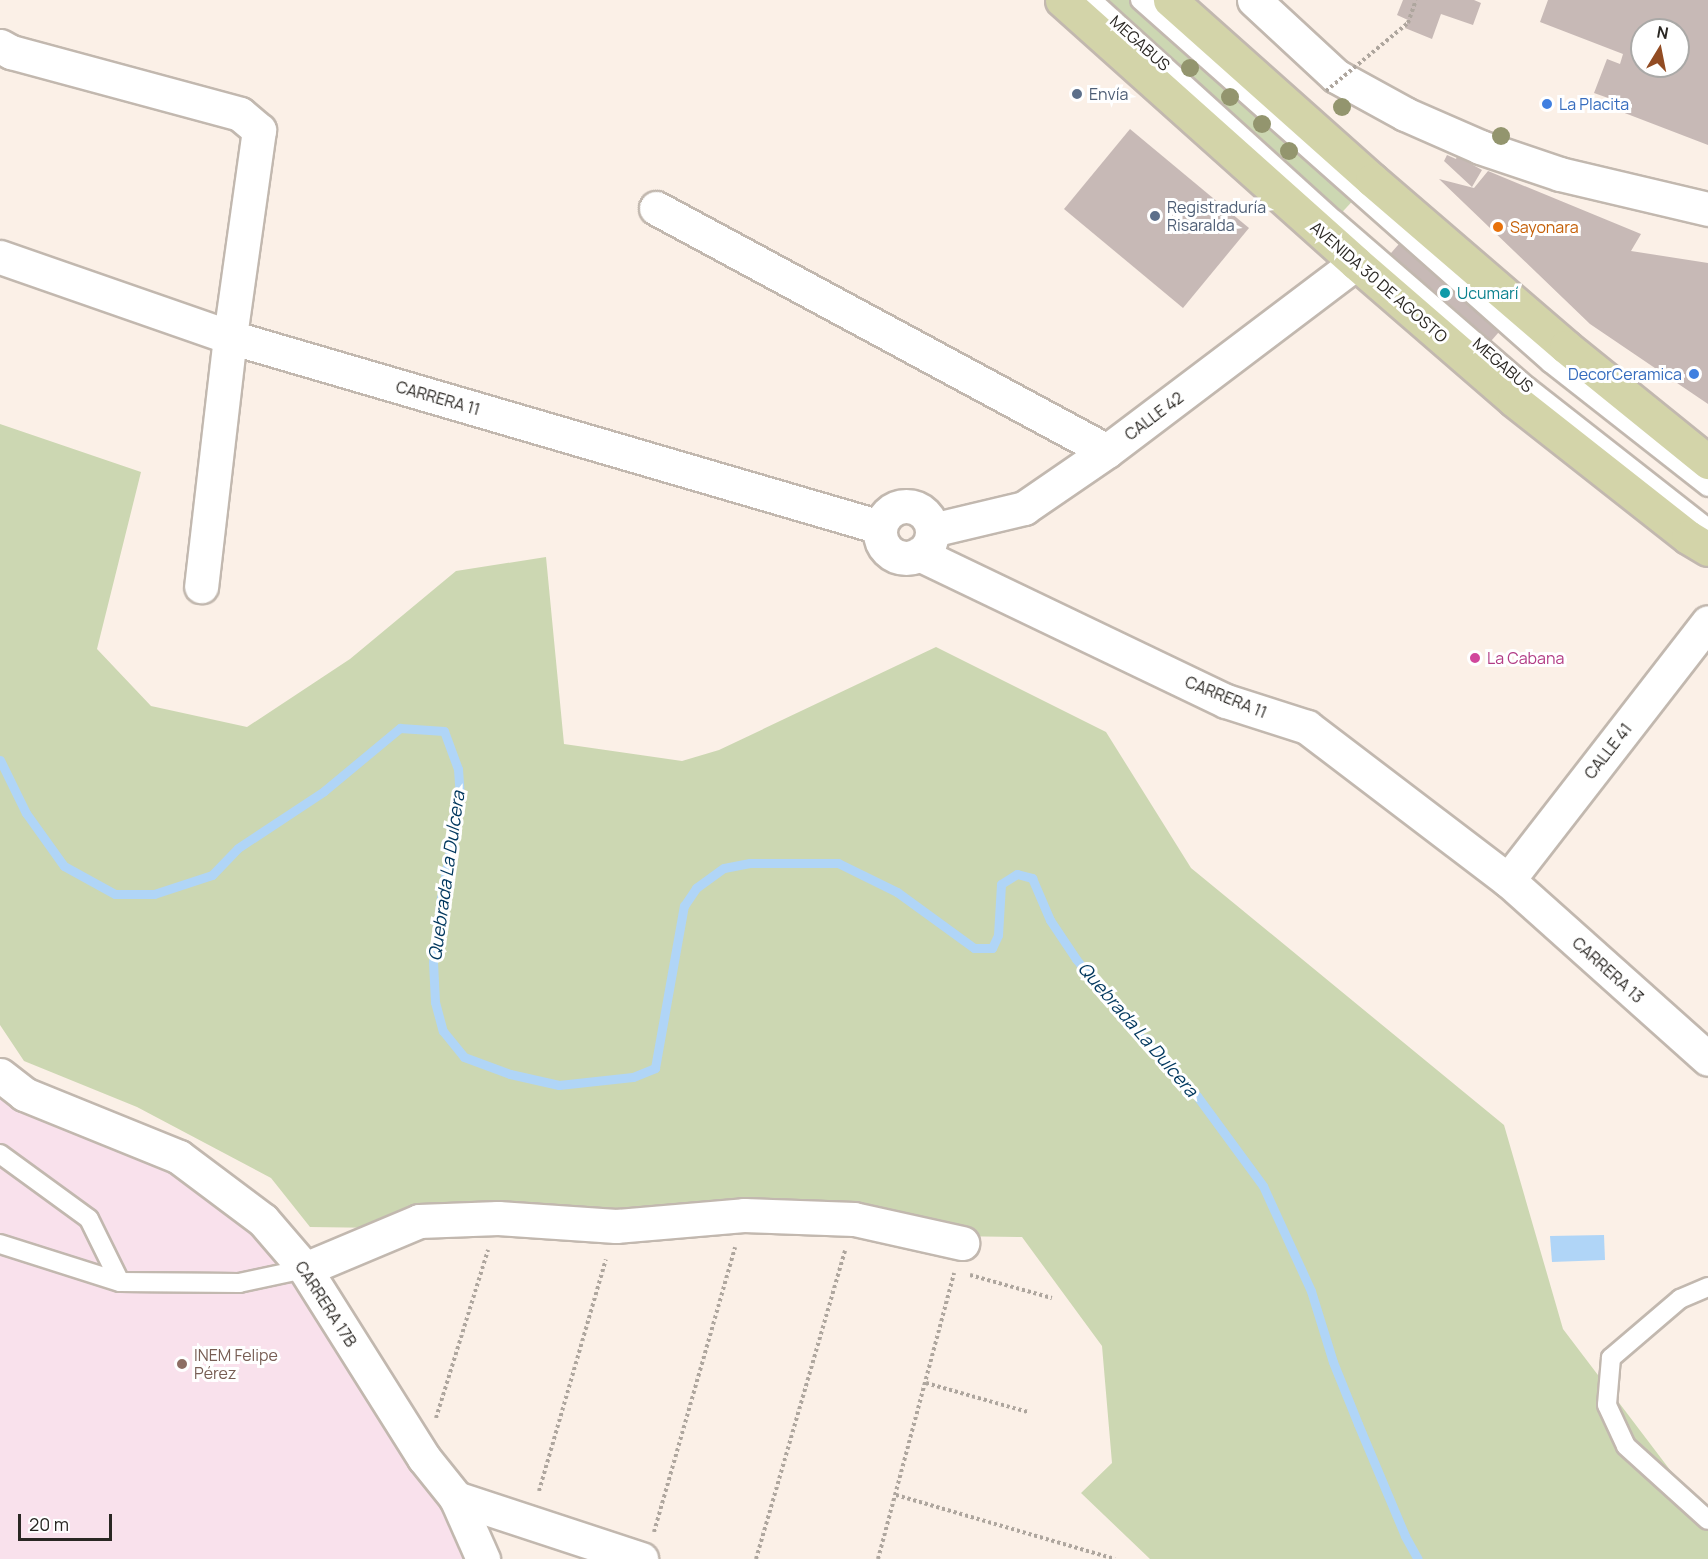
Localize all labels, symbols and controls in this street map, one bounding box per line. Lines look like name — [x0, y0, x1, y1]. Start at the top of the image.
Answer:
street label: MEGABUS — [1106, 11, 1174, 75]
north arrow — [1630, 18, 1690, 78]
text: N — [1655, 20, 1670, 44]
place label: Envía — [1089, 84, 1128, 104]
marker: Envía — [1070, 87, 1084, 101]
place label: La Placita — [1559, 94, 1629, 114]
marker: La Placita — [1540, 97, 1554, 111]
place label: Registraduría Risaralda — [1167, 197, 1266, 235]
marker: Registraduría Risaralda — [1148, 209, 1162, 223]
street label: AVENIDA 30 DE AGOSTO — [1307, 217, 1451, 347]
place label: Sayonara — [1510, 217, 1579, 237]
marker: Sayonara — [1491, 220, 1505, 234]
place label: Ucumarí — [1457, 283, 1519, 303]
marker: Ucumarí — [1438, 286, 1452, 300]
street label: MEGABUS — [1469, 334, 1537, 396]
place label: DecorCeramica — [1568, 364, 1682, 384]
marker: DecorCeramica — [1687, 367, 1701, 381]
street label: CARRERA 11 — [394, 377, 482, 419]
street label: CALLE 42 — [1121, 388, 1187, 444]
place label: La Cabana — [1487, 648, 1564, 668]
marker: La Cabana — [1468, 651, 1482, 665]
street label: CARRERA 11 — [1182, 672, 1270, 722]
street label: CALLE 41 — [1580, 719, 1636, 783]
water label: Quebrada La Dulcera — [423, 790, 469, 962]
street label: CARRERA 13 — [1568, 933, 1648, 1007]
water label: Quebrada La Dulcera — [1074, 957, 1202, 1101]
street label: CARRERA 17B — [291, 1258, 361, 1350]
place label: INEM Felipe Pérez — [194, 1345, 278, 1383]
marker: INEM Felipe Pérez — [175, 1357, 189, 1371]
scale bar — [21, 1502, 116, 1540]
text: 20 m — [29, 1512, 69, 1536]

